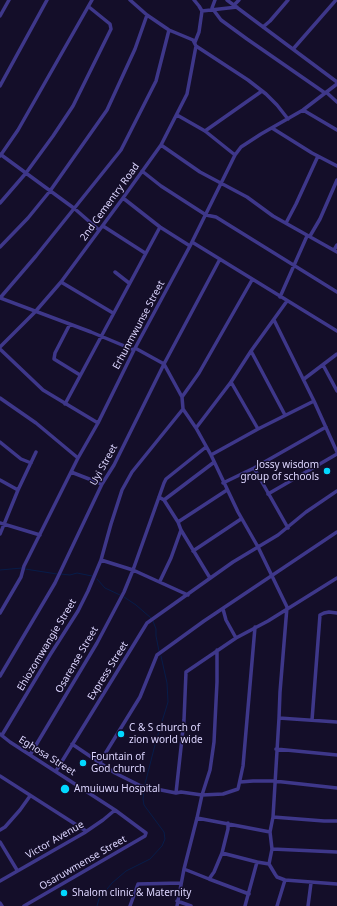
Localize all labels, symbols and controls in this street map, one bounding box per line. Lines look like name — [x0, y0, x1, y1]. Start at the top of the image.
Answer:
street label: 2nd Cementry Road — [78, 161, 142, 243]
street label: Erhunmwunse Street — [111, 279, 167, 371]
street label: Uyi Street — [88, 442, 120, 488]
place label: Jossy wisdom group of schools — [241, 459, 319, 482]
marker: Jossy wisdom group of schools — [322, 466, 332, 476]
street label: Ehiozomwangie Street — [15, 597, 79, 693]
street label: Osarense Street — [53, 625, 101, 695]
street label: Express Street — [85, 640, 131, 702]
place label: C & S church of zion world wide — [129, 722, 203, 746]
marker: C & S church of zion world wide — [116, 729, 126, 739]
street label: Eghosa Street — [16, 734, 78, 778]
place label: Fountain of God church — [91, 751, 145, 774]
marker: Fountain of God church — [78, 758, 88, 768]
marker: Amuiuwu Hospital — [59, 783, 71, 795]
place label: Amuiuwu Hospital — [74, 783, 160, 795]
street label: Victor Avenue — [24, 819, 86, 861]
street label: Osaruwmense Street — [37, 833, 129, 893]
place label: Shalom clinic & Maternity — [72, 887, 191, 899]
marker: Shalom clinic & Maternity — [59, 888, 69, 898]

